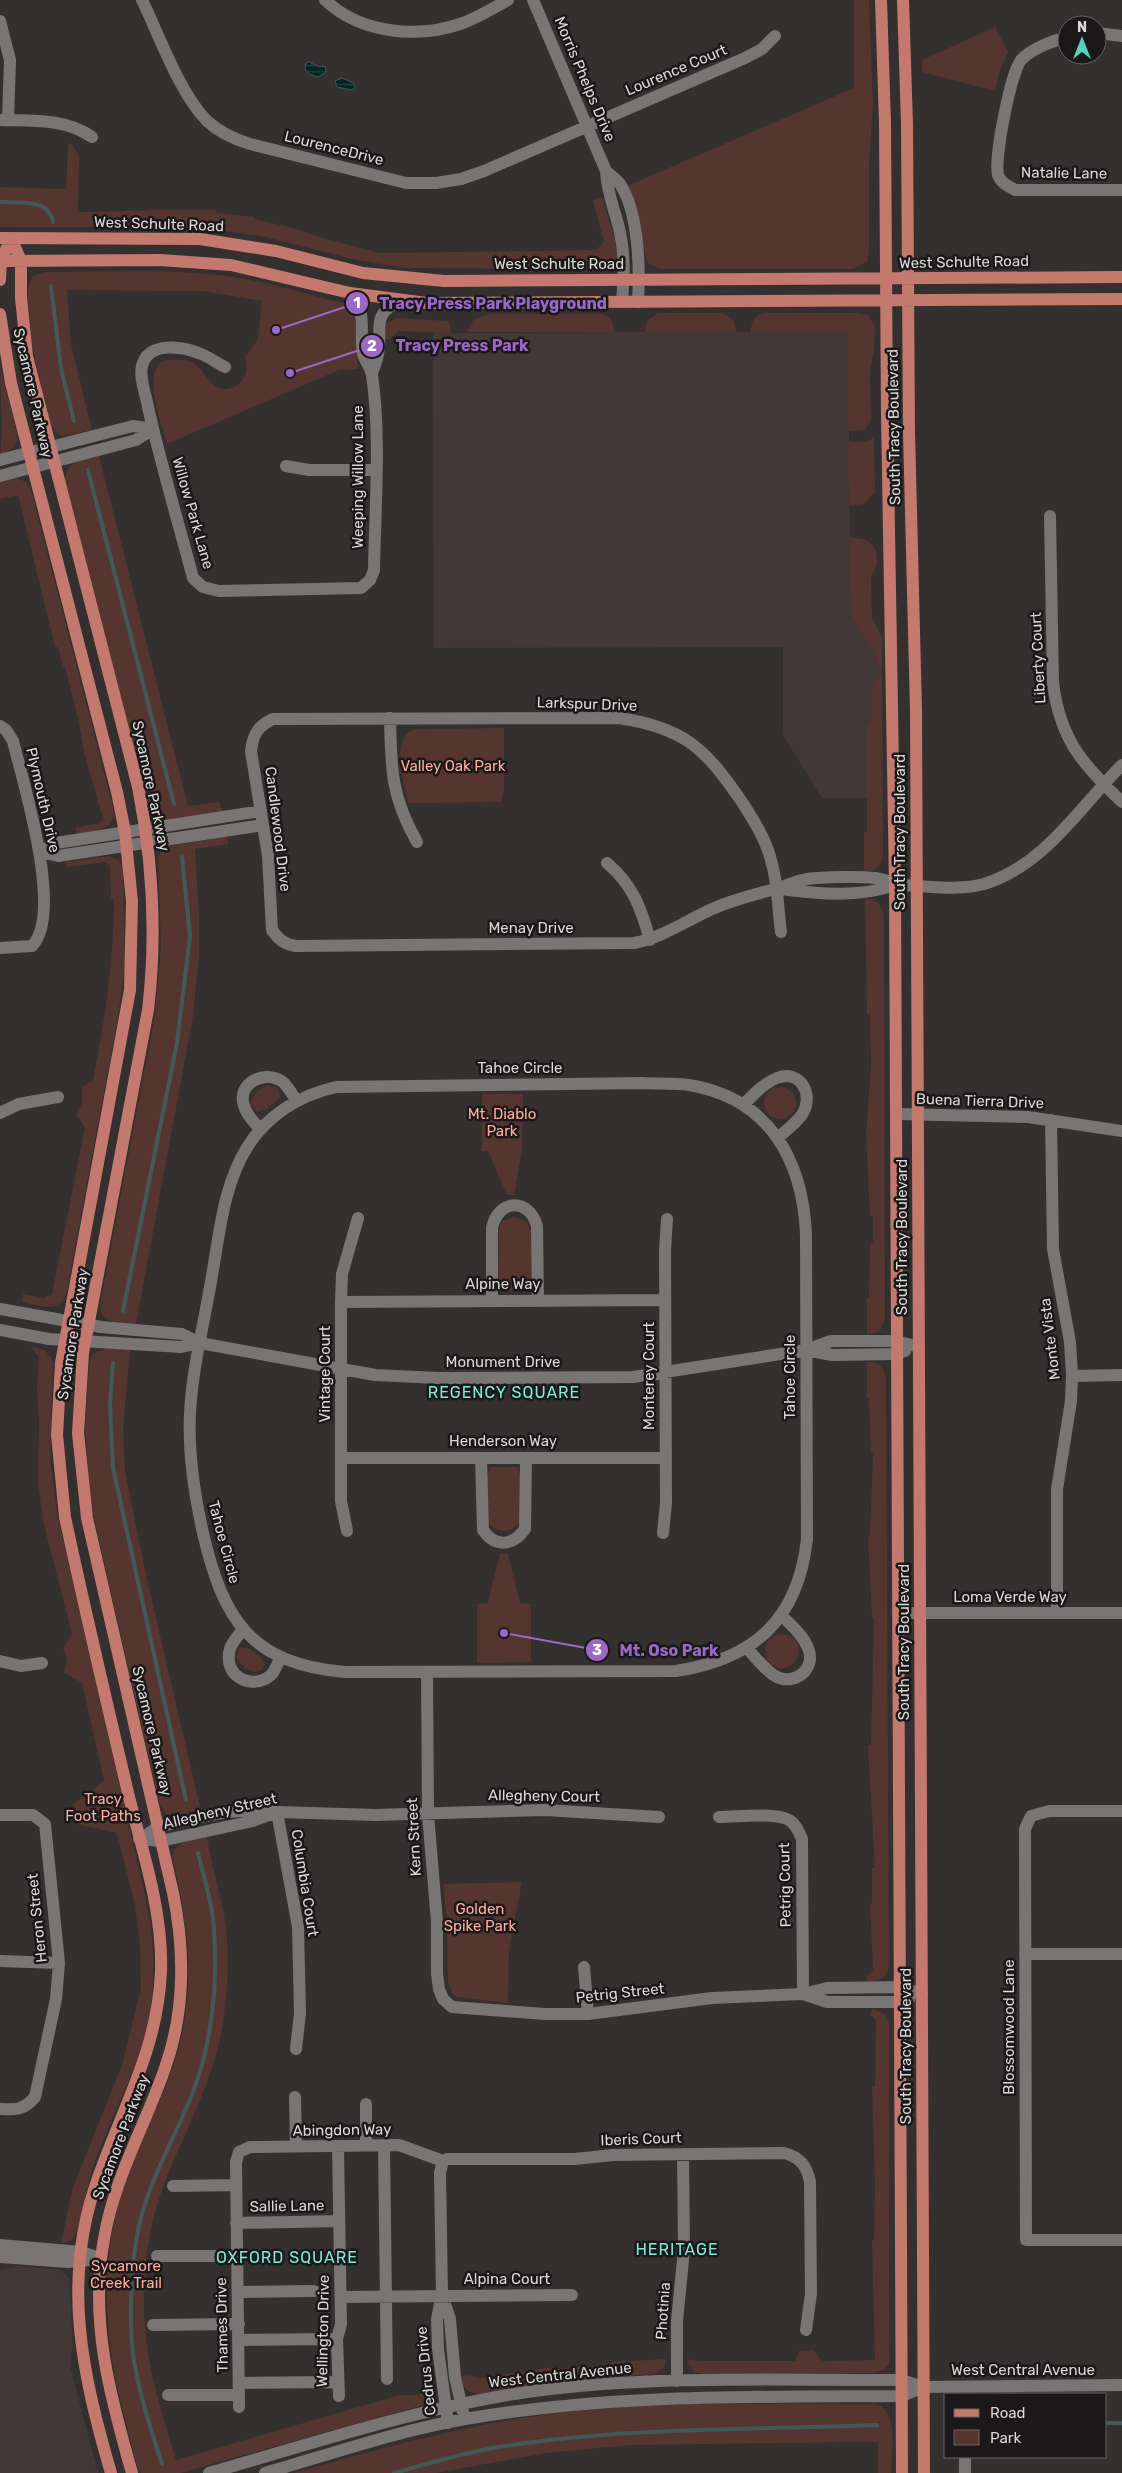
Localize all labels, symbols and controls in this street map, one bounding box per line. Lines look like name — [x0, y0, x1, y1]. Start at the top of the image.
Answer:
street label: Morris Phelps Drive — [551, 14, 619, 144]
north arrow — [1057, 15, 1107, 65]
text: N — [1077, 19, 1087, 36]
street label: Lourence Court — [623, 40, 730, 99]
street label: LourenceDrive — [282, 127, 386, 169]
street label: Natalie Lane — [1021, 163, 1107, 183]
street label: West Schulte Road — [94, 213, 224, 235]
street label: West Schulte Road — [899, 252, 1029, 272]
street label: West Schulte Road — [494, 255, 624, 273]
callout: Tracy Press Park Playground — [344, 288, 617, 319]
text: 1 — [353, 294, 361, 312]
text: Tracy Press Park Playground — [379, 294, 607, 313]
street label: Sycamore Parkway — [9, 326, 57, 460]
callout: Tracy Press Park — [360, 330, 538, 361]
text: Tracy Press Park — [396, 336, 529, 355]
text: 2 — [367, 337, 377, 355]
street label: South Tracy Boulevard — [884, 349, 904, 505]
street label: Weeping Willow Lane — [349, 405, 367, 549]
street label: Willow Park Lane — [168, 455, 218, 571]
street label: Liberty Court — [1027, 612, 1049, 704]
street label: Larkspur Drive — [536, 693, 638, 715]
street label: Sycamore Parkway — [128, 719, 174, 853]
street label: Plymouth Drive — [22, 746, 64, 854]
street label: South Tracy Boulevard — [891, 754, 909, 910]
park label: Valley Oak Park — [400, 757, 506, 775]
street label: Candlewood Drive — [261, 765, 295, 893]
street label: Menay Drive — [488, 919, 574, 937]
street label: Tahoe Circle — [478, 1059, 562, 1077]
street label: Buena Tierra Drive — [916, 1090, 1044, 1112]
park label: Mt. Diablo Park — [468, 1105, 536, 1140]
street label: South Tracy Boulevard — [893, 1159, 911, 1315]
street label: Sycamore Parkway — [54, 1267, 92, 1401]
street label: Alpine Way — [465, 1275, 541, 1293]
street label: Monte Vista — [1036, 1297, 1064, 1381]
street label: Monterey Court — [640, 1322, 658, 1430]
street label: Vintage Court — [316, 1325, 334, 1422]
street label: Tahoe Circle — [781, 1335, 799, 1419]
street label: Monument Drive — [446, 1353, 561, 1371]
district label: REGENCY SQUARE — [428, 1383, 580, 1402]
street label: Henderson Way — [449, 1432, 557, 1450]
street label: Tahoe Circle — [204, 1499, 244, 1585]
street label: South Tracy Boulevard — [895, 1564, 913, 1720]
street label: Loma Verde Way — [953, 1588, 1067, 1606]
callout: Mt. Oso Park — [585, 1635, 729, 1666]
text: 3 — [592, 1641, 602, 1659]
text: Mt. Oso Park — [620, 1641, 719, 1660]
street label: Sycamore Parkway — [128, 1664, 176, 1798]
street label: Allegheny Court — [488, 1786, 600, 1806]
street label: Allegheny Street — [161, 1789, 279, 1833]
park label: Tracy Foot Paths — [65, 1790, 141, 1825]
street label: Kern Street — [403, 1797, 425, 1877]
street label: Columbia Court — [288, 1828, 322, 1938]
street label: Petrig Court — [775, 1842, 795, 1928]
street label: Heron Street — [23, 1872, 51, 1963]
park label: Golden Spike Park — [444, 1900, 517, 1935]
street label: Blossomwood Lane — [1000, 1959, 1018, 2095]
street label: South Tracy Boulevard — [897, 1968, 915, 2124]
street label: Petrig Street — [575, 1979, 665, 2007]
street label: Sycamore Parkway — [89, 2072, 153, 2202]
street label: Abingdon Way — [292, 2120, 392, 2140]
street label: Iberis Court — [600, 2129, 682, 2149]
street label: Sallie Lane — [249, 2196, 325, 2216]
district label: HERITAGE — [635, 2240, 719, 2259]
district label: OXFORD SQUARE — [216, 2248, 358, 2267]
park label: Sycamore Creek Trail — [90, 2257, 162, 2292]
street label: Alpina Court — [464, 2270, 550, 2288]
street label: Wellington Drive — [313, 2275, 333, 2387]
street label: Thames Drive — [212, 2277, 232, 2373]
street label: Photinia — [652, 2282, 674, 2340]
street label: Cedrus Drive — [412, 2326, 440, 2416]
street label: West Central Avenue — [488, 2359, 632, 2391]
street label: West Central Avenue — [951, 2361, 1095, 2379]
legend — [944, 2393, 1107, 2458]
text: Road — [990, 2404, 1026, 2422]
text: Park — [990, 2429, 1021, 2447]

